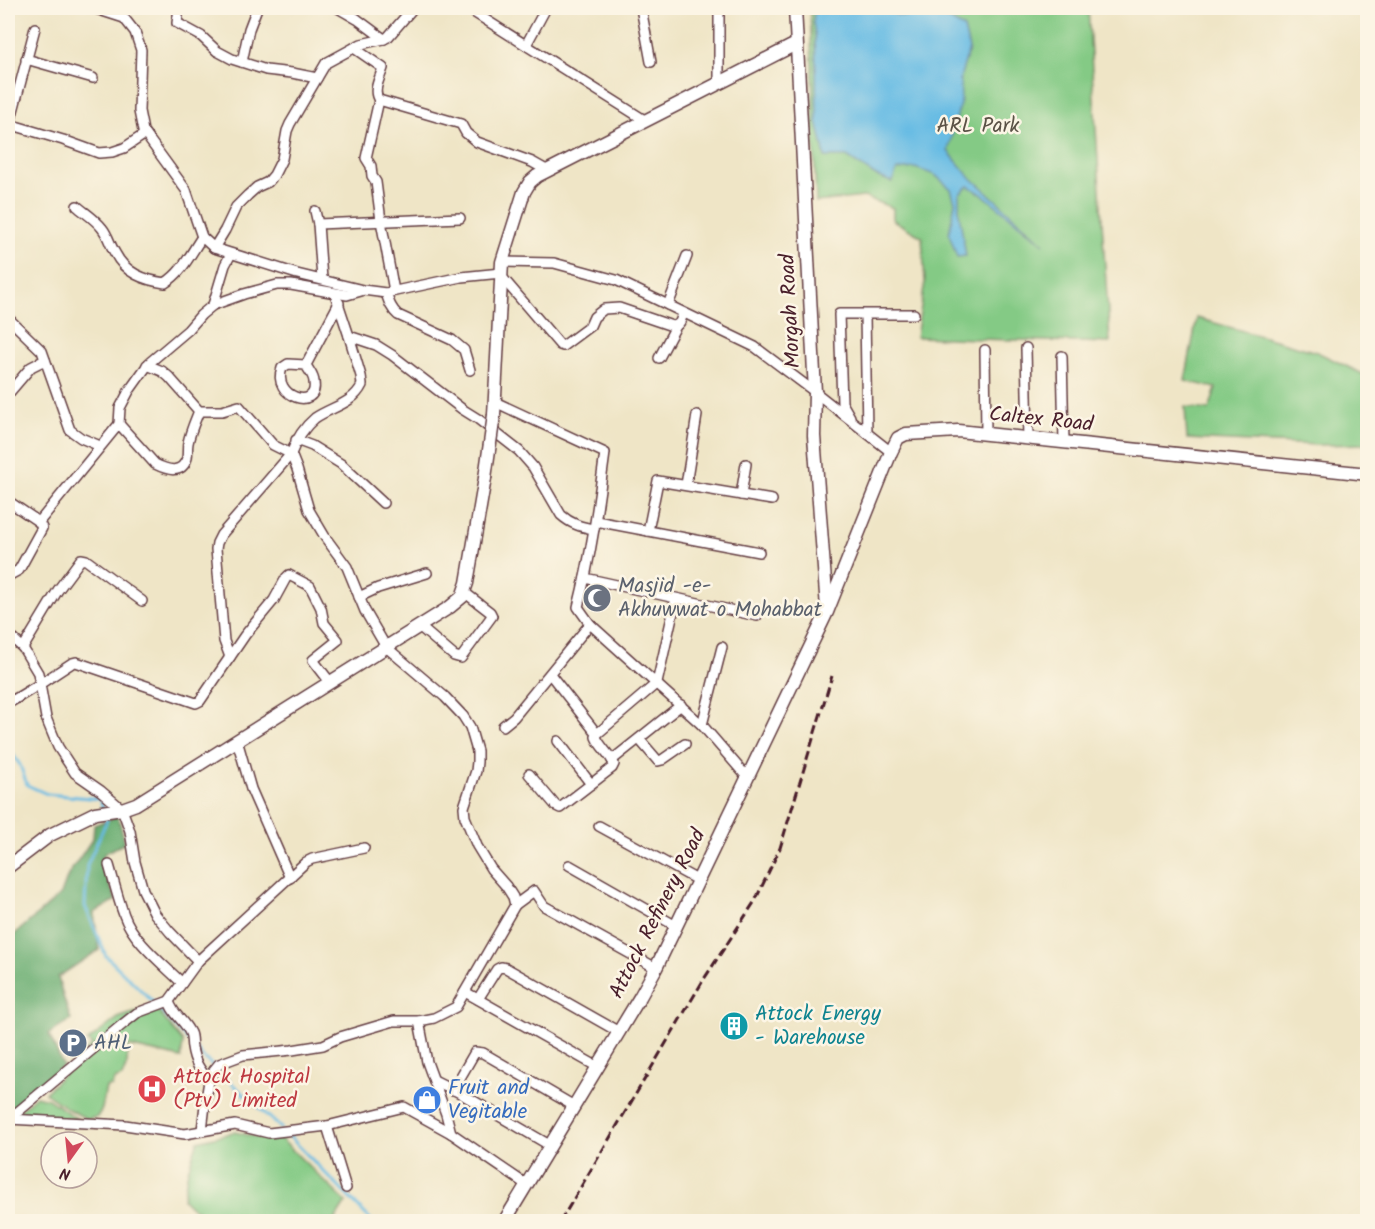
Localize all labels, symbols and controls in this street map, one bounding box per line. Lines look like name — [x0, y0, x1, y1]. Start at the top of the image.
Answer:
park label: ARL Park — [937, 110, 1020, 143]
street label: Morgah Road — [771, 252, 810, 369]
street label: Caltex Road — [987, 398, 1095, 442]
place label: Masjid -e- Akhuwwat o Mohabbat — [618, 570, 823, 627]
mosque icon: Masjid -e- Akhuwwat o Mohabbat — [581, 582, 613, 614]
street label: Attock Refinery Road — [601, 823, 715, 1005]
place label: Attock Energy - Warehouse — [755, 998, 881, 1055]
building icon: Attock Energy - Warehouse — [718, 1010, 750, 1042]
parking icon: AHL — [57, 1027, 89, 1059]
place label: AHL — [94, 1027, 132, 1060]
place label: Attock Hospital (Ptv) Limited — [173, 1061, 310, 1118]
place label: Fruit and Vegitable — [448, 1072, 530, 1129]
hospital icon: Attock Hospital (Ptv) Limited — [136, 1073, 168, 1105]
shop icon: Fruit and Vegitable — [411, 1084, 443, 1116]
north arrow — [39, 1130, 99, 1190]
text: N — [57, 1160, 74, 1186]

